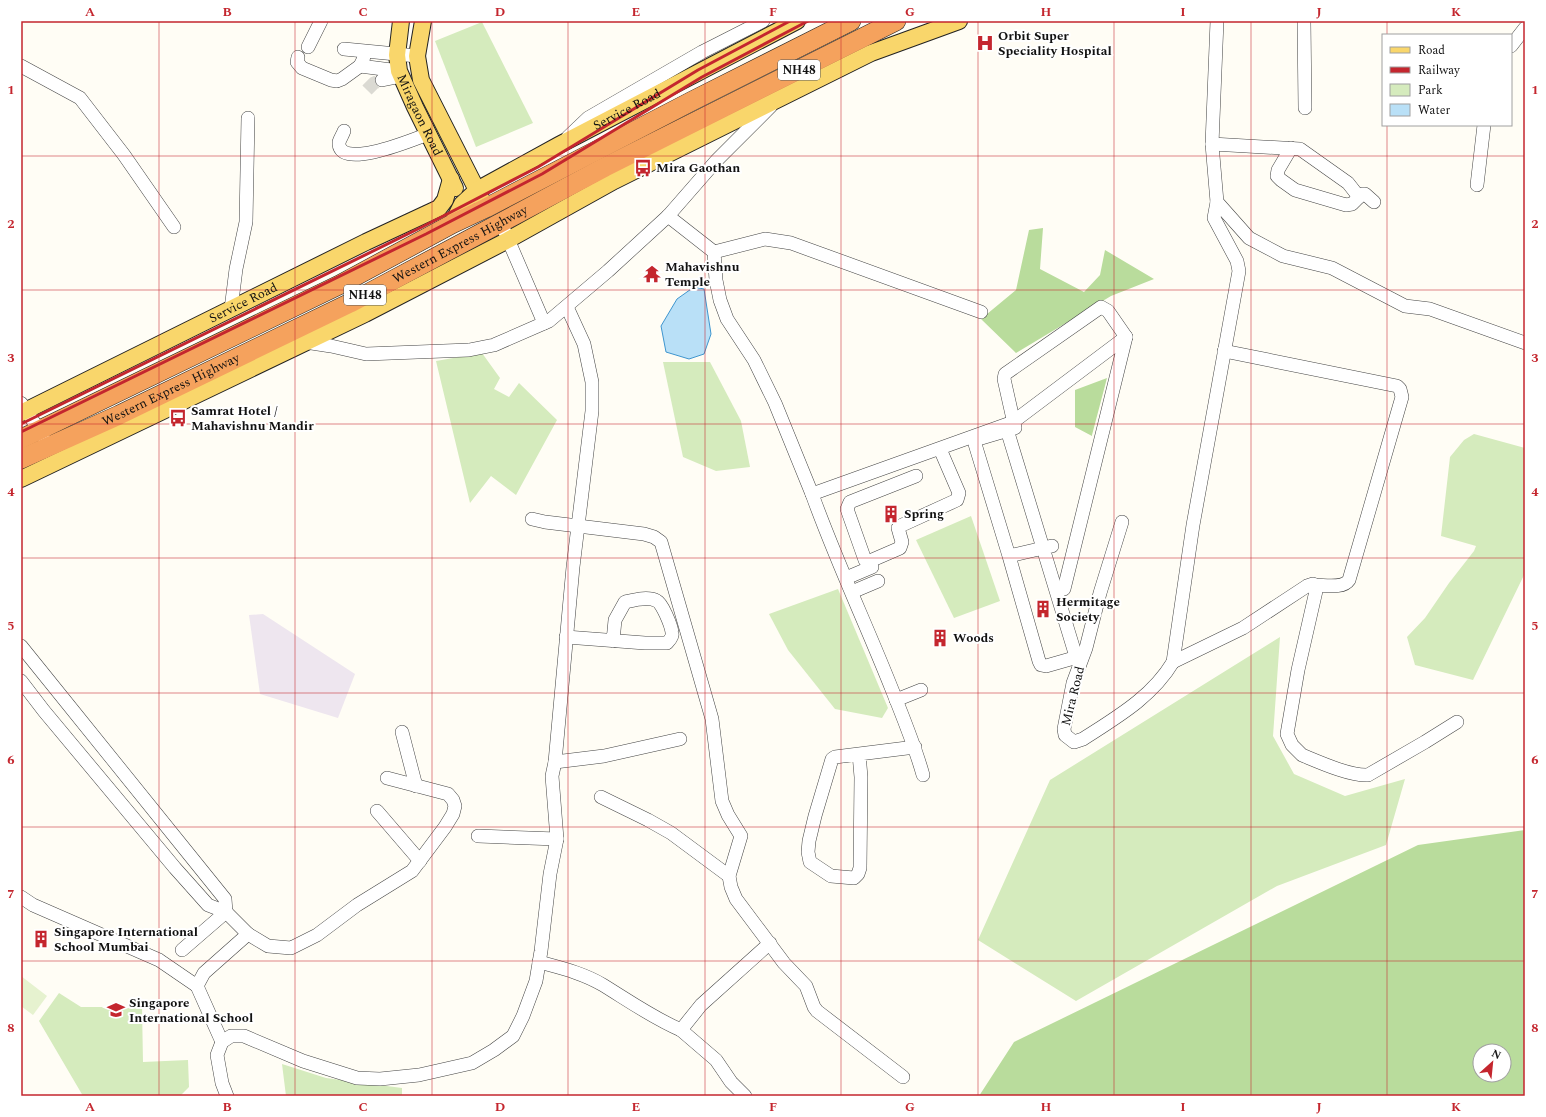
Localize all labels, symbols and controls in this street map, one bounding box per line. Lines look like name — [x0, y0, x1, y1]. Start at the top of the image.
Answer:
text: A — [85, 2, 95, 22]
text: B — [222, 2, 232, 22]
text: C — [358, 2, 368, 22]
text: D — [495, 2, 505, 22]
text: E — [632, 2, 641, 22]
text: F — [769, 2, 777, 22]
text: G — [905, 2, 915, 22]
text: H — [1041, 2, 1052, 22]
text: I — [1180, 2, 1186, 22]
text: J — [1316, 2, 1322, 22]
text: K — [1451, 2, 1461, 22]
place label: Orbit Super Speciality Hospital — [998, 26, 1112, 61]
hospital icon: Orbit Super Speciality Hospital — [975, 33, 995, 53]
legend — [1382, 34, 1512, 126]
text: Road — [1418, 41, 1445, 60]
road number: NH48 — [778, 60, 820, 80]
text: Railway — [1418, 61, 1461, 80]
street label: Miragaon Road — [392, 71, 448, 159]
text: 1 — [7, 80, 15, 100]
text: 1 — [1531, 80, 1539, 100]
text: Park — [1418, 81, 1443, 100]
street label: Service Road — [589, 84, 664, 136]
text: Water — [1418, 101, 1450, 120]
bus stop icon: Mira Gaothan — [633, 158, 653, 178]
place label: Mira Gaothan — [656, 158, 740, 178]
street label: Western Express Highway — [389, 200, 532, 289]
text: 2 — [7, 214, 15, 234]
text: 2 — [1531, 214, 1539, 234]
place label: Mahavishnu Temple — [665, 257, 740, 292]
temple icon: Mahavishnu Temple — [642, 264, 662, 284]
street label: Service Road — [206, 277, 281, 328]
road number: NH48 — [344, 285, 386, 305]
text: 3 — [7, 348, 15, 368]
street label: Western Express Highway — [99, 348, 244, 431]
text: 3 — [1531, 348, 1539, 368]
place label: Samrat Hotel / Mahavishnu Mandir — [191, 401, 314, 436]
bus stop icon: Samrat Hotel / Mahavishnu Mandir — [168, 408, 188, 428]
text: 4 — [7, 482, 15, 502]
text: 4 — [1531, 482, 1539, 502]
building icon: Spring — [881, 504, 901, 524]
place label: Spring — [904, 504, 944, 524]
place label: Hermitage Society — [1056, 592, 1120, 627]
building icon: Hermitage Society — [1033, 599, 1053, 619]
text: 5 — [7, 616, 15, 636]
text: 5 — [1531, 616, 1539, 636]
building icon: Woods — [930, 628, 950, 648]
place label: Woods — [953, 628, 994, 648]
street label: Mira Road — [1056, 664, 1090, 728]
text: 6 — [7, 750, 15, 770]
text: 6 — [1531, 750, 1539, 770]
text: 7 — [7, 884, 15, 904]
text: 7 — [1531, 884, 1539, 904]
place label: Singapore International School Mumbai — [54, 922, 198, 957]
building icon: Singapore International School Mumbai — [31, 929, 51, 949]
place label: Singapore International School — [129, 993, 253, 1028]
school or university icon: Singapore International School — [106, 1000, 126, 1020]
text: 8 — [7, 1018, 15, 1038]
text: 8 — [1531, 1018, 1539, 1038]
north arrow — [1472, 1043, 1512, 1083]
text: N — [1488, 1045, 1504, 1064]
text: A — [85, 1097, 95, 1117]
text: B — [222, 1097, 232, 1117]
text: C — [358, 1097, 368, 1117]
text: D — [495, 1097, 505, 1117]
text: E — [632, 1097, 641, 1117]
text: F — [769, 1097, 777, 1117]
text: G — [905, 1097, 915, 1117]
text: H — [1041, 1097, 1052, 1117]
text: I — [1180, 1097, 1186, 1117]
text: J — [1316, 1097, 1322, 1117]
text: K — [1451, 1097, 1461, 1117]

